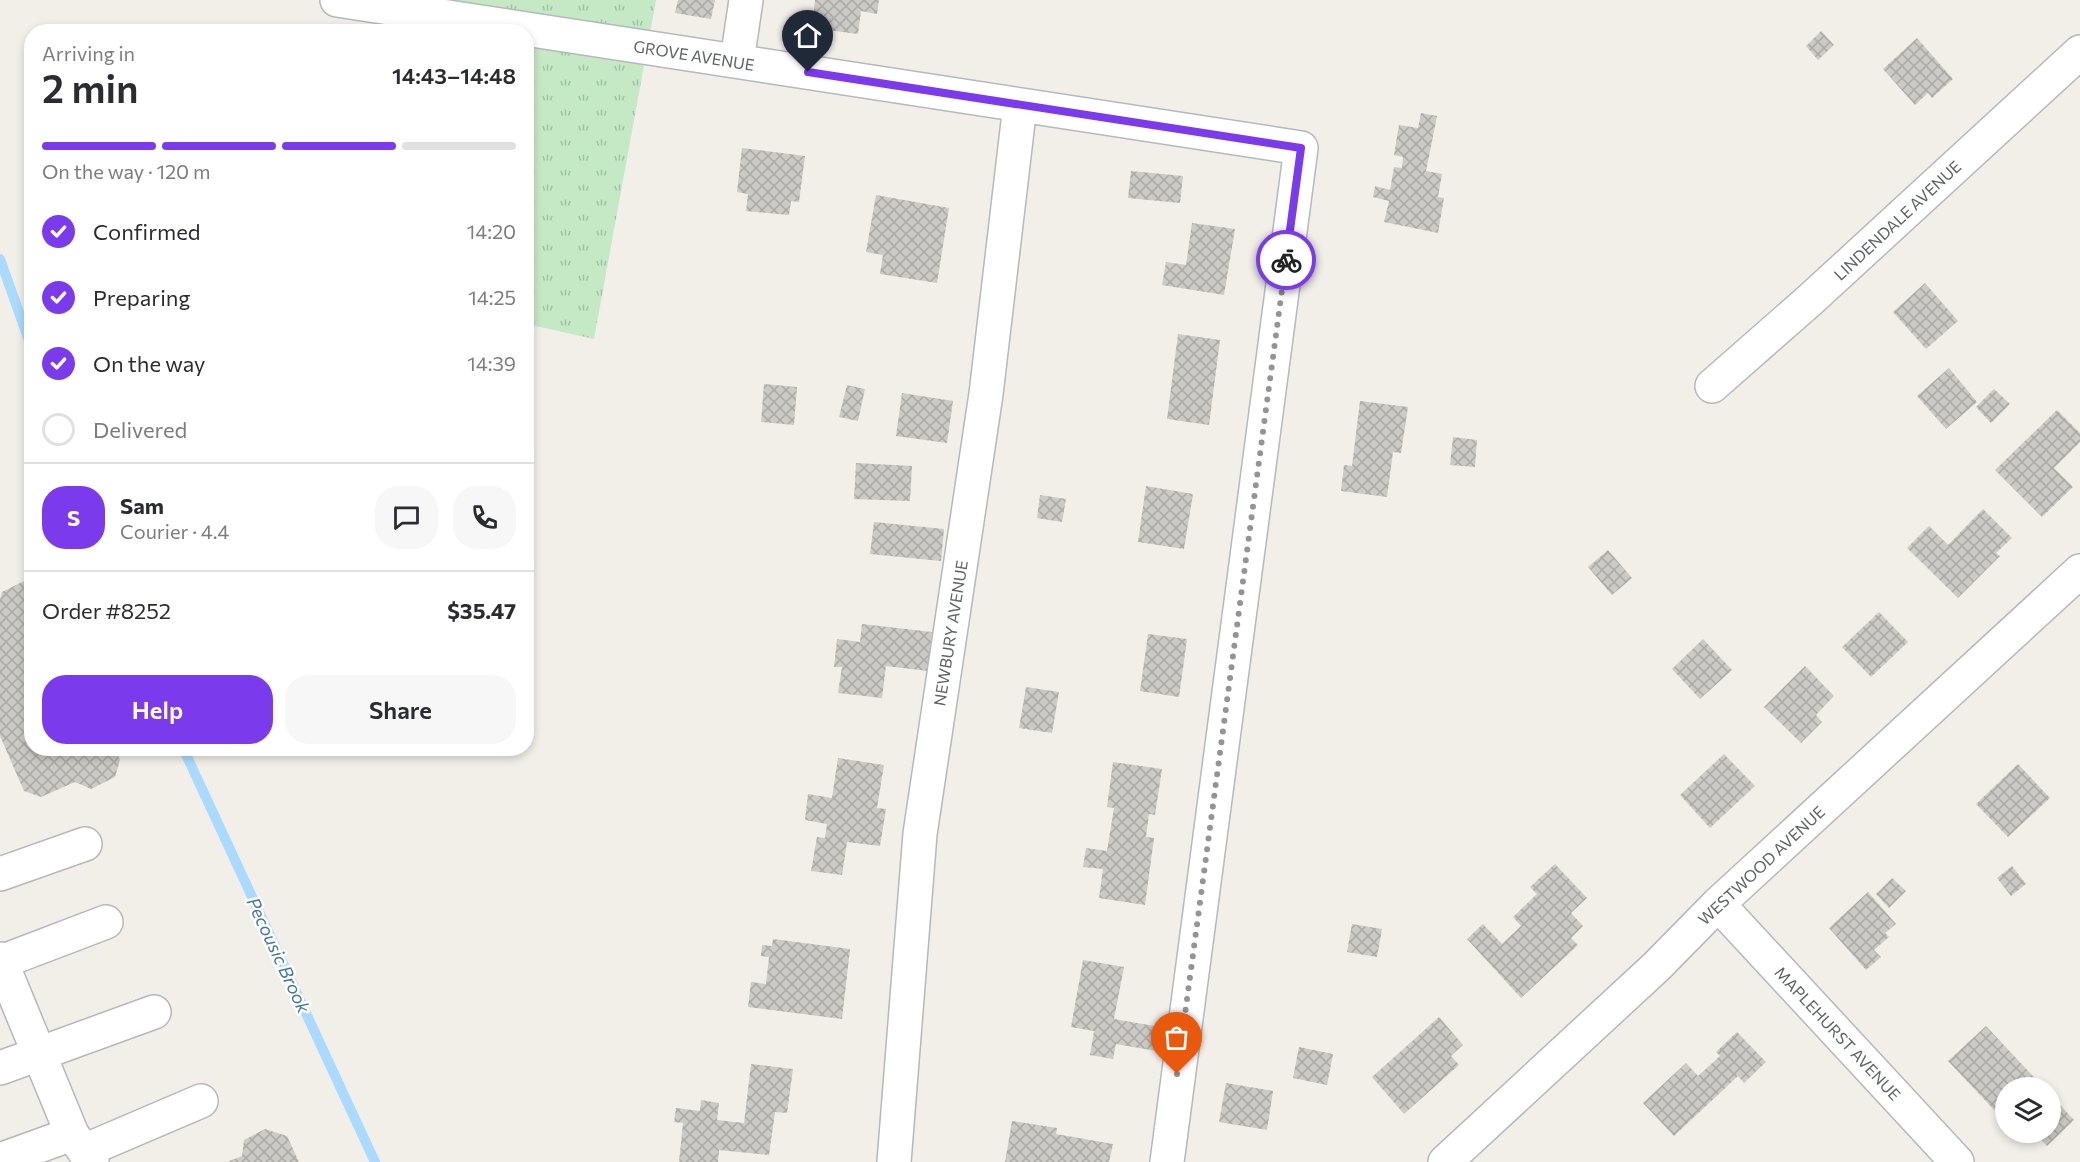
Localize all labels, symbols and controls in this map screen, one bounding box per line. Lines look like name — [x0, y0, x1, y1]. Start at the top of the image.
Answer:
pin — [782, 10, 833, 72]
icon: home — [791, 19, 824, 52]
street label: GROVE AVENUE — [632, 36, 756, 74]
text: Arriving in — [42, 41, 135, 65]
text: 14:43–14:48 — [392, 62, 516, 89]
text: 2 min — [42, 63, 139, 111]
street label: LINDENDALE AVENUE — [1830, 156, 1964, 284]
text: On the way · 120 m — [42, 159, 210, 183]
icon: check — [42, 215, 75, 248]
text: Confirmed — [93, 218, 200, 245]
text: 14:20 — [467, 219, 516, 243]
courier — [1256, 230, 1316, 290]
icon: bike — [1270, 244, 1303, 277]
icon: check — [42, 281, 75, 314]
text: Preparing — [93, 284, 190, 311]
text: 14:25 — [468, 285, 516, 309]
icon: check — [42, 347, 75, 380]
text: On the way — [93, 350, 205, 377]
text: 14:39 — [467, 351, 516, 375]
text: Delivered — [93, 416, 187, 443]
button: chat — [375, 486, 438, 549]
button: phone — [453, 486, 516, 549]
text: Sam — [120, 492, 164, 519]
text: S — [67, 504, 80, 531]
text: Courier · 4.4 — [120, 519, 229, 543]
street label: NEWBURY AVENUE — [929, 559, 971, 707]
text: Order #8252 — [42, 597, 171, 624]
text: $35.47 — [447, 597, 516, 624]
button: Help — [42, 675, 273, 744]
button: Share — [285, 675, 516, 744]
street label: WESTWOOD AVENUE — [1694, 802, 1828, 928]
water label: Pecousic Brook — [243, 894, 316, 1017]
street label: MAPLEHURST AVENUE — [1771, 962, 1905, 1104]
pin — [1151, 1012, 1202, 1074]
icon: bag — [1160, 1021, 1193, 1054]
map controls — [1995, 1077, 2061, 1143]
button: layers — [1995, 1077, 2061, 1143]

